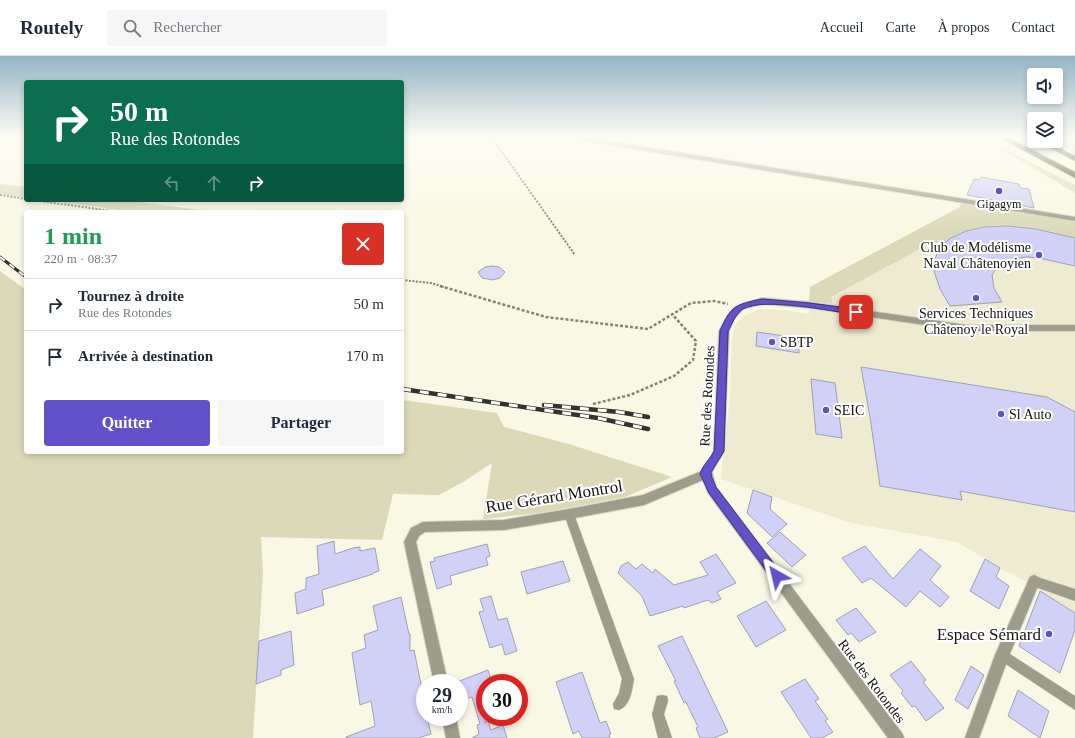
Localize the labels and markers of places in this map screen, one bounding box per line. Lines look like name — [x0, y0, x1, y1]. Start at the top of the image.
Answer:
marker: Gigagym — [994, 186, 1004, 196]
place label: Gigagym — [977, 197, 1022, 211]
place label: Club de Modélisme Naval Châtenoyien — [921, 240, 1031, 271]
marker: Club de Modélisme Naval Châtenoyien — [1034, 250, 1044, 260]
marker: Services Techniques Châtenoy le Royal — [971, 293, 981, 303]
pin — [839, 295, 873, 329]
place label: Services Techniques Châtenoy le Royal — [919, 306, 1033, 337]
place label: SBTP — [780, 335, 814, 350]
marker: SBTP — [767, 337, 777, 347]
place label: SEIC — [834, 403, 864, 418]
marker: SEIC — [821, 405, 831, 415]
place label: Sl Auto — [1009, 407, 1051, 422]
marker: Sl Auto — [996, 409, 1006, 419]
place label: Espace Sémard — [937, 625, 1041, 644]
marker: Espace Sémard — [1044, 629, 1054, 639]

